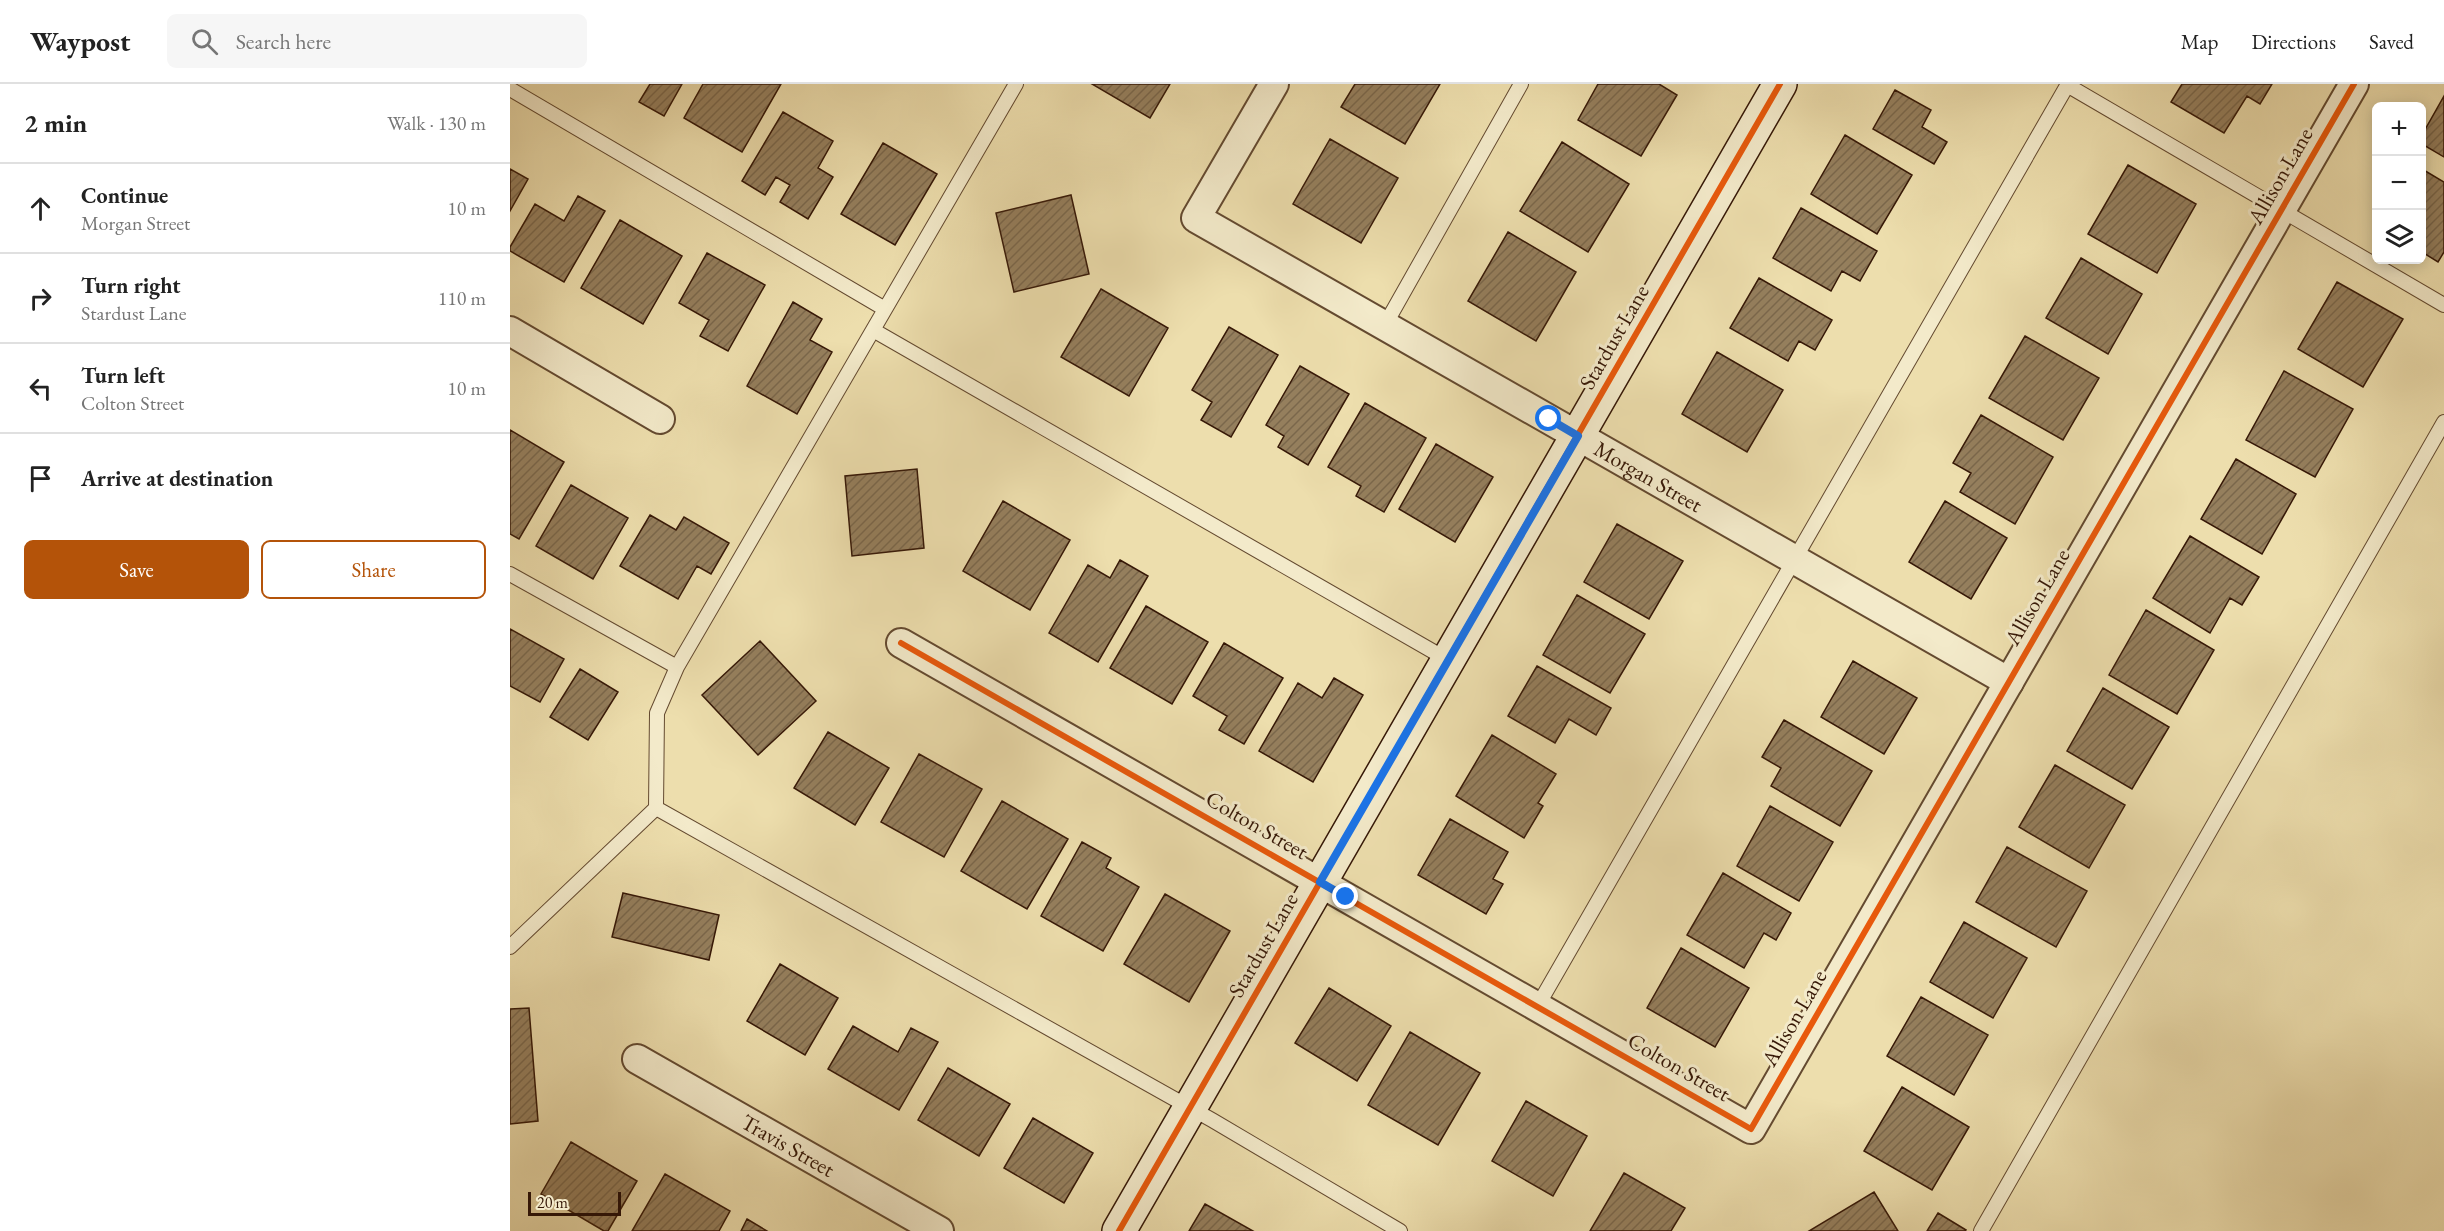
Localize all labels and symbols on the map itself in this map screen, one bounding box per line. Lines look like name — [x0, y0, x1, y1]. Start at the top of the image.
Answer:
street label: Allison Lane — [2240, 122, 2320, 230]
street label: Stardust Lane — [1572, 279, 1656, 395]
route start — [1535, 405, 1561, 431]
street label: Morgan Street — [1589, 434, 1708, 519]
street label: Allison Lane — [1997, 543, 2077, 651]
street label: Colton Street — [1201, 784, 1314, 866]
route end — [1332, 883, 1358, 909]
street label: Stardust Lane — [1221, 887, 1305, 1003]
street label: Allison Lane — [1754, 964, 1834, 1072]
street label: Colton Street — [1623, 1026, 1736, 1108]
street label: Travis Street — [736, 1107, 840, 1183]
scale bar — [528, 1189, 621, 1216]

